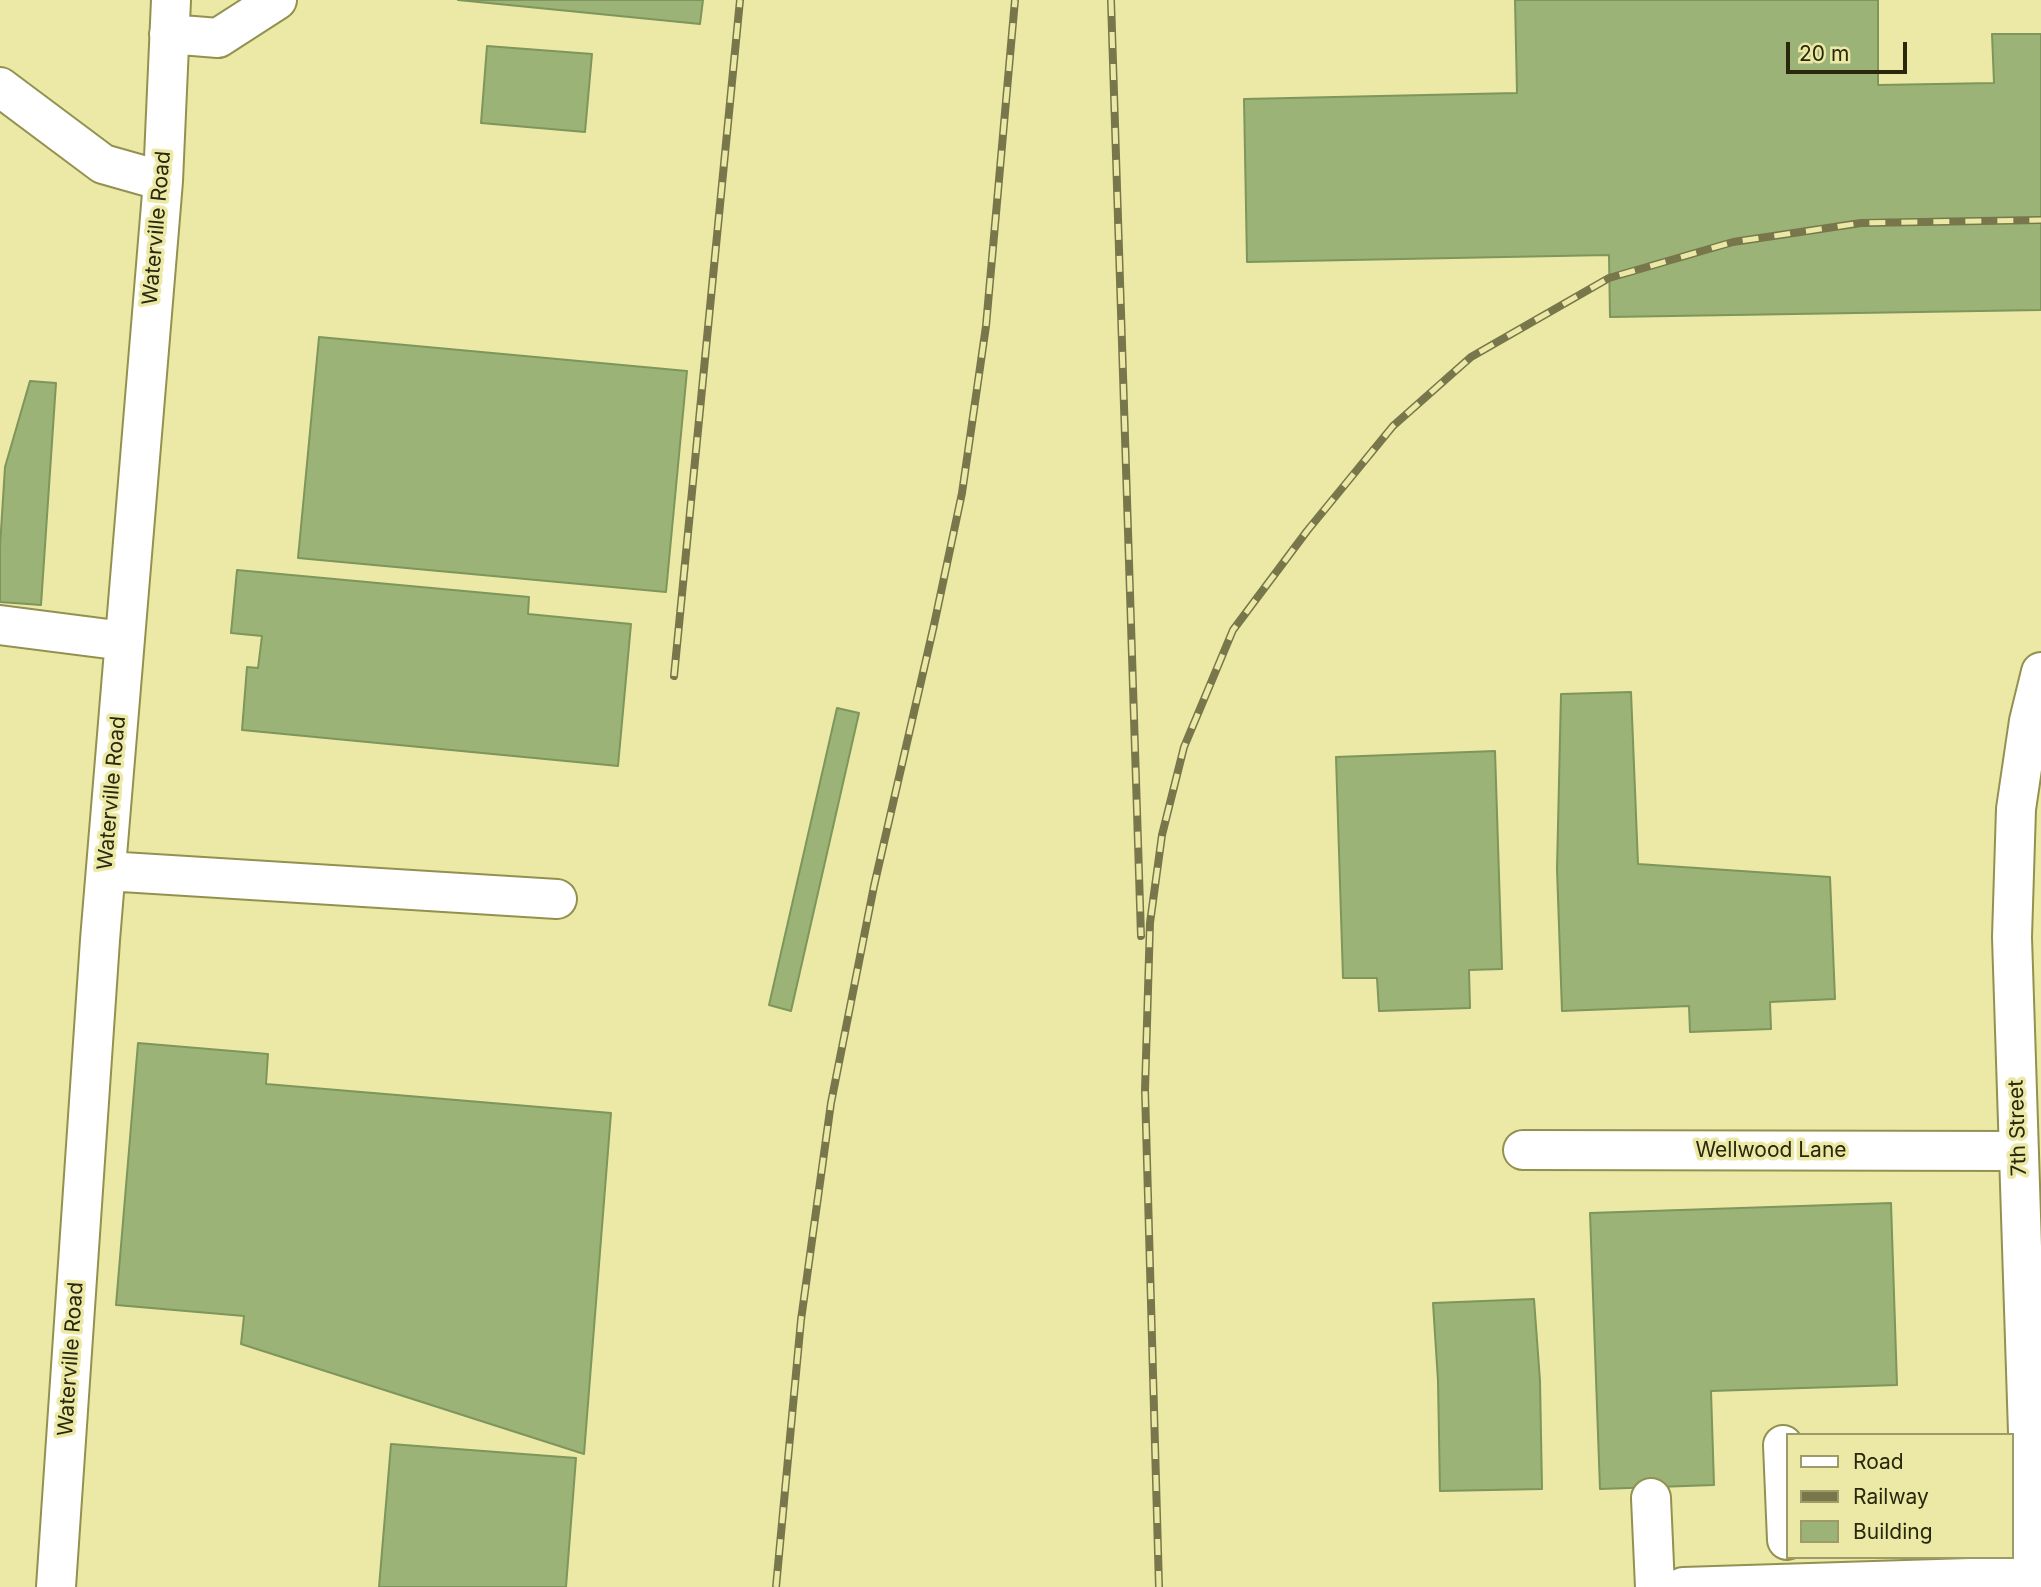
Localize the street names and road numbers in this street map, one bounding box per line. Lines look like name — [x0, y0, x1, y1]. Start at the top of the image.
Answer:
street label: Waterville Road — [138, 150, 176, 306]
street label: Waterville Road — [93, 715, 131, 871]
street label: 7th Street — [2004, 1079, 2032, 1177]
street label: Wellwood Lane — [1695, 1138, 1847, 1164]
street label: Waterville Road — [53, 1281, 89, 1437]

